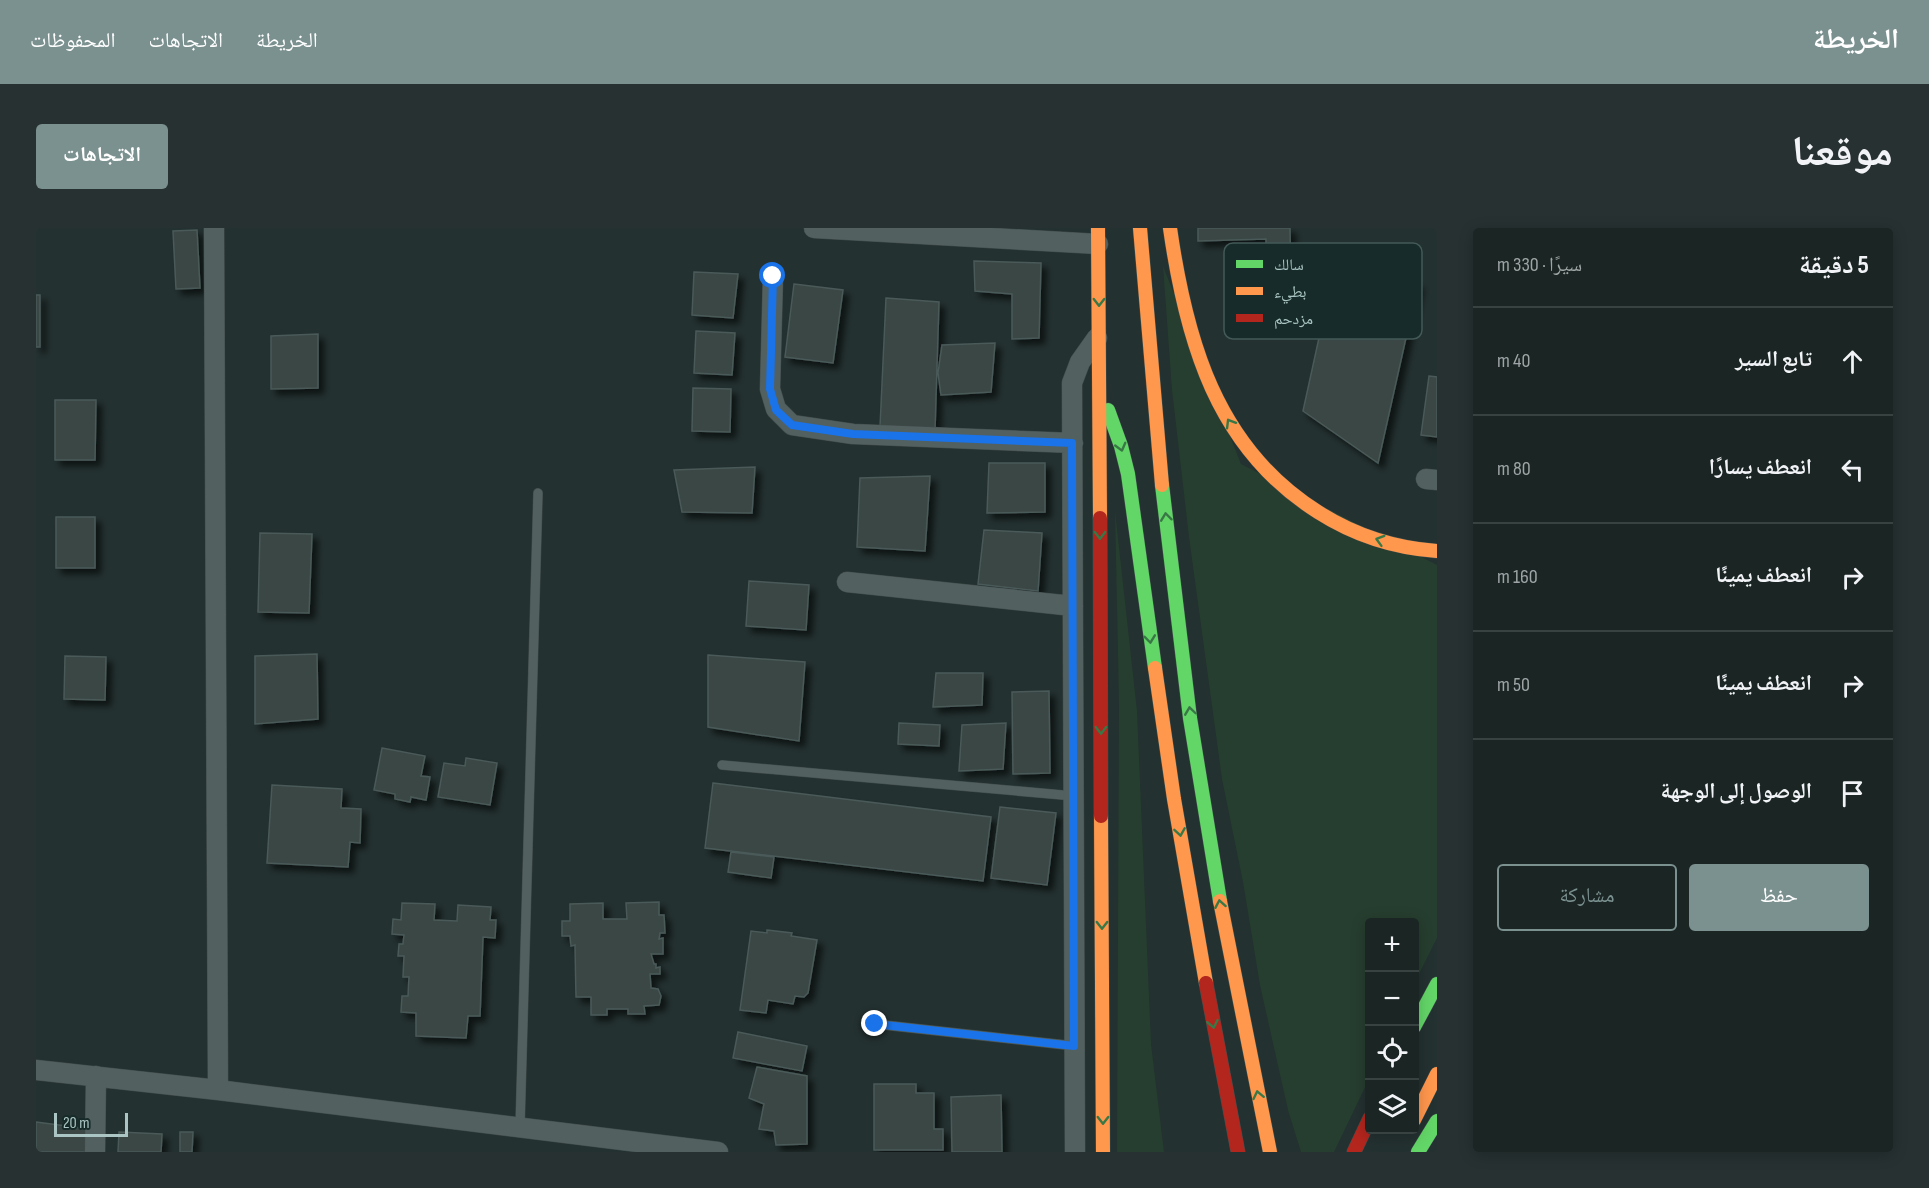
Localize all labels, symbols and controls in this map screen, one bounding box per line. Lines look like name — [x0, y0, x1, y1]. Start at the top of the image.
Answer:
text: الخريطة — [1813, 23, 1899, 56]
text: المحفوظات — [30, 28, 115, 53]
text: الاتجاهات — [148, 28, 223, 53]
text: الخريطة — [256, 28, 318, 53]
button: الاتجاهات — [36, 124, 168, 189]
text: موقعنا — [1792, 127, 1893, 178]
legend — [1224, 243, 1422, 339]
text: 5 دقيقة — [1799, 250, 1869, 281]
text: سيرًا · 330 m — [1497, 253, 1582, 277]
text: سالك — [1274, 256, 1304, 275]
route start — [759, 262, 785, 288]
text: بطيء — [1274, 283, 1306, 304]
one-way arrow — [1092, 298, 1105, 307]
text: مزدحم — [1274, 310, 1313, 329]
icon: ahead — [1836, 345, 1869, 378]
text: تابع السير — [1735, 346, 1812, 373]
text: 40 m — [1497, 349, 1530, 373]
one-way arrow — [1225, 419, 1237, 429]
one-way arrow — [1114, 441, 1126, 451]
icon: left — [1836, 453, 1869, 486]
text: انعطف يسارًا — [1709, 454, 1812, 481]
text: 80 m — [1497, 457, 1531, 481]
one-way arrow — [1160, 513, 1173, 522]
one-way arrow — [1094, 530, 1106, 539]
one-way arrow — [1375, 535, 1386, 547]
icon: right — [1836, 561, 1869, 594]
text: انعطف يمينًا — [1715, 562, 1812, 589]
text: 160 m — [1497, 565, 1538, 589]
one-way arrow — [1143, 635, 1156, 644]
icon: right — [1836, 669, 1869, 702]
text: انعطف يمينًا — [1715, 670, 1812, 697]
text: 50 m — [1497, 673, 1530, 697]
one-way arrow — [1184, 706, 1196, 716]
one-way arrow — [1095, 725, 1107, 734]
icon: arrive — [1836, 777, 1869, 810]
text: الوصول إلى الوجهة — [1660, 778, 1812, 805]
one-way arrow — [1173, 827, 1185, 837]
button: مشاركة — [1497, 864, 1677, 931]
button: حفظ — [1689, 864, 1869, 931]
one-way arrow — [1214, 899, 1227, 909]
map controls — [1365, 918, 1419, 1134]
button: + — [1365, 918, 1419, 972]
one-way arrow — [1096, 920, 1108, 929]
button: − — [1365, 972, 1419, 1026]
route end — [861, 1010, 887, 1036]
one-way arrow — [1206, 1019, 1219, 1029]
button: locate — [1365, 1026, 1419, 1080]
button: layers — [1365, 1080, 1419, 1134]
one-way arrow — [1252, 1090, 1265, 1100]
scale bar — [54, 1110, 128, 1138]
text: 20 m — [63, 1114, 90, 1133]
one-way arrow — [1097, 1115, 1109, 1124]

